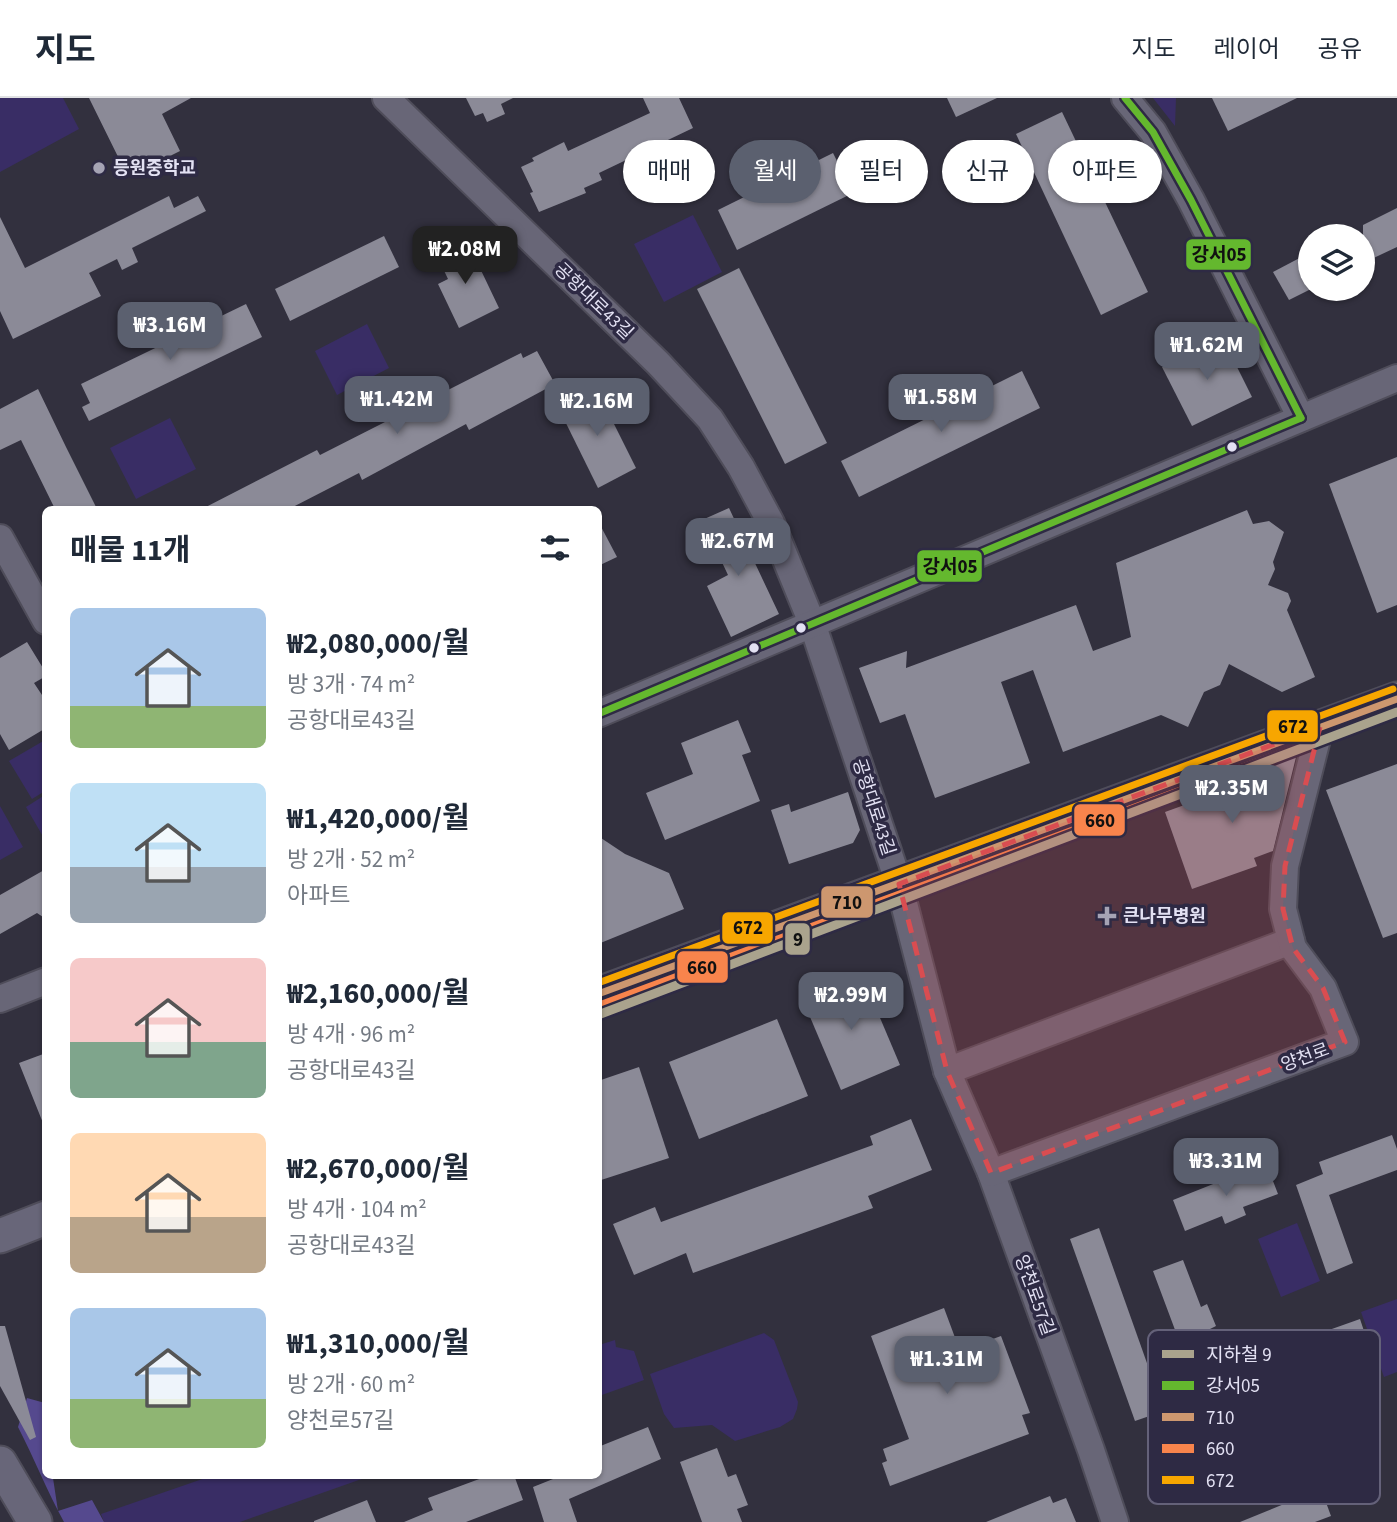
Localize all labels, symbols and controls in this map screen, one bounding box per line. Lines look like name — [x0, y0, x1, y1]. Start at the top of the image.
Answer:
text: 지도 — [35, 27, 96, 74]
text: 지도 — [1131, 32, 1176, 67]
text: 레이어 — [1214, 32, 1280, 67]
text: 공유 — [1318, 32, 1362, 67]
chip: 매매 — [623, 140, 715, 203]
chip: 월세 — [729, 140, 821, 203]
chip: 필터 — [835, 140, 928, 203]
chip: 신규 — [942, 140, 1034, 203]
chip: 아파트 — [1048, 140, 1162, 203]
place label: 등원중학교 — [113, 156, 196, 181]
marker: 등원중학교 — [91, 160, 107, 176]
map controls — [1298, 224, 1375, 301]
button: layers — [1298, 224, 1375, 301]
pin: ₩2.08M — [408, 226, 522, 286]
text: ₩2.08M — [428, 232, 502, 265]
line badge: 강서05 — [1185, 238, 1252, 271]
text: 강서05 — [1191, 242, 1247, 269]
street label: 공항대로43길 — [549, 257, 639, 345]
pin: ₩3.16M — [113, 302, 227, 362]
text: ₩3.16M — [133, 308, 207, 341]
pin: ₩1.62M — [1150, 322, 1264, 382]
text: ₩1.62M — [1170, 328, 1244, 361]
pin: ₩1.58M — [884, 374, 998, 434]
pin: ₩1.42M — [340, 376, 454, 436]
pin: ₩2.16M — [540, 378, 654, 438]
text: ₩1.58M — [904, 380, 978, 413]
text: ₩1.42M — [360, 382, 434, 415]
text: ₩2.16M — [560, 384, 634, 417]
unlabelled marker — [1225, 440, 1239, 454]
pin: ₩2.67M — [681, 518, 795, 578]
text: ₩2.67M — [701, 524, 775, 557]
text: 매물 11개 — [70, 529, 190, 572]
icon: filters — [536, 529, 574, 567]
line badge: 강서05 — [916, 549, 983, 583]
text: 강서05 — [922, 554, 978, 581]
unlabelled marker — [794, 621, 808, 635]
text: ₩2,080,000/월 — [287, 622, 470, 665]
icon: home — [126, 636, 210, 720]
unlabelled marker — [747, 641, 761, 655]
text: 방 3개 · 74 m² — [287, 668, 415, 701]
text: 공항대로43길 — [287, 704, 416, 737]
line badge: 672 — [1266, 709, 1319, 743]
text: 672 — [1278, 714, 1308, 741]
street label: 공항대로43길 — [846, 755, 901, 859]
pin: ₩2.35M — [1175, 766, 1289, 825]
text: ₩2.35M — [1195, 771, 1269, 804]
text: ₩1,420,000/월 — [287, 797, 470, 840]
line badge: 660 — [1073, 803, 1126, 837]
text: 660 — [1085, 808, 1115, 835]
icon: home — [126, 811, 210, 895]
text: 방 2개 · 52 m² — [287, 843, 415, 876]
text: 아파트 — [287, 879, 350, 912]
line badge: 710 — [820, 885, 874, 919]
text: 710 — [832, 890, 862, 917]
place label: 큰나무병원 — [1123, 904, 1206, 929]
marker: 큰나무병원 — [1097, 906, 1117, 926]
line badge: 672 — [721, 911, 774, 945]
text: 672 — [733, 915, 763, 942]
line badge: 9 — [784, 922, 811, 956]
text: 9 — [793, 927, 803, 954]
line badge: 660 — [676, 950, 729, 984]
text: 660 — [687, 955, 717, 982]
text: ₩2,160,000/월 — [287, 972, 470, 1015]
pin: ₩2.99M — [794, 972, 908, 1032]
text: ₩2.99M — [814, 978, 888, 1011]
icon: home — [126, 986, 210, 1070]
text: 방 4개 · 96 m² — [287, 1018, 415, 1051]
street label: 양천로 — [1278, 1037, 1333, 1078]
text: 공항대로43길 — [287, 1054, 416, 1087]
pin: ₩3.31M — [1169, 1138, 1283, 1198]
text: ₩3.31M — [1189, 1144, 1263, 1177]
text: ₩2,670,000/월 — [287, 1147, 470, 1190]
icon: home — [126, 1161, 210, 1245]
text: 방 4개 · 104 m² — [287, 1193, 427, 1226]
text: 공항대로43길 — [287, 1229, 416, 1262]
street label: 양천로57길 — [1008, 1251, 1061, 1339]
text: ₩1,310,000/월 — [287, 1322, 470, 1365]
legend — [1148, 1330, 1380, 1504]
icon: home — [126, 1336, 210, 1420]
pin: ₩1.31M — [890, 1336, 1004, 1396]
text: ₩1.31M — [910, 1342, 984, 1375]
text: 지하철 9 — [1206, 1342, 1272, 1369]
text: 방 2개 · 60 m² — [287, 1368, 415, 1401]
text: 강서05 — [1206, 1373, 1260, 1400]
text: 양천로57길 — [287, 1404, 395, 1437]
text: 710 — [1206, 1405, 1234, 1432]
text: 660 — [1206, 1436, 1234, 1463]
text: 672 — [1206, 1468, 1234, 1495]

